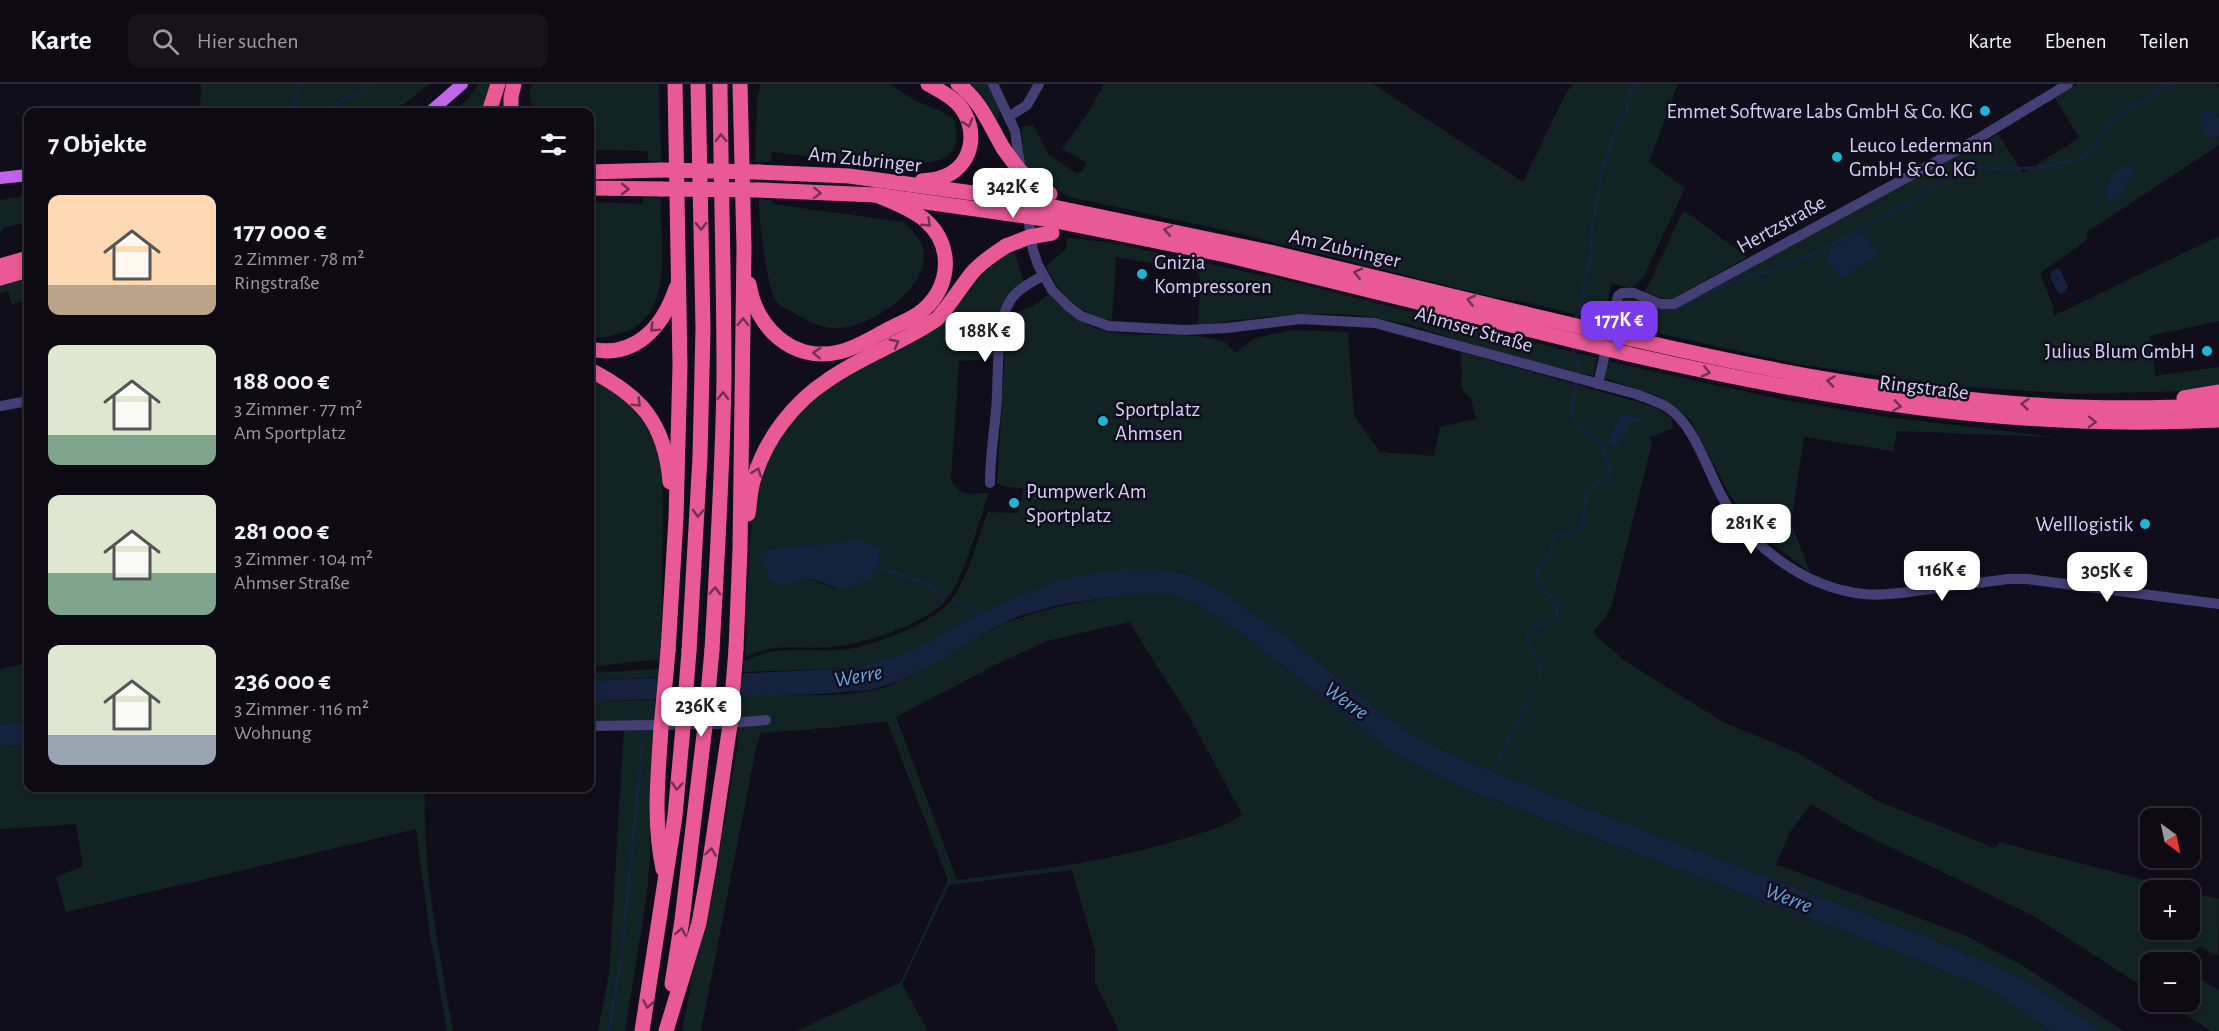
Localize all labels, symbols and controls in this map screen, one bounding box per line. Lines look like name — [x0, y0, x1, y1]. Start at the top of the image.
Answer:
search box — [128, 14, 548, 68]
icon: search — [149, 25, 182, 58]
text: Karte — [30, 27, 92, 55]
text: Hier suchen — [197, 30, 299, 52]
text: Karte — [1968, 31, 2012, 52]
text: Ebenen — [2045, 31, 2107, 52]
text: Teilen — [2140, 31, 2189, 52]
place label: Emmet Software Labs GmbH & Co. KG — [1667, 101, 1973, 122]
marker: Emmet Software Labs GmbH & Co. KG — [1978, 104, 1992, 118]
one-way arrow — [961, 117, 973, 128]
icon: filters — [537, 128, 570, 161]
text: 7 Objekte — [48, 131, 147, 157]
one-way arrow — [714, 134, 727, 143]
place label: Leuco Ledermann GmbH & Co. KG — [1849, 135, 1993, 180]
street label: Am Zubringer — [807, 143, 923, 176]
marker: Leuco Ledermann GmbH & Co. KG — [1830, 150, 1844, 164]
pin: 342K € — [964, 168, 1062, 219]
text: 342K € — [987, 177, 1039, 197]
one-way arrow — [621, 182, 630, 195]
one-way arrow — [813, 186, 822, 199]
street label: Hertzstraße — [1733, 192, 1829, 257]
one-way arrow — [919, 216, 930, 227]
text: 177 000 € — [234, 218, 326, 244]
icon: home — [96, 219, 168, 291]
one-way arrow — [695, 222, 707, 231]
one-way arrow — [1163, 224, 1173, 237]
street label: Am Zubringer — [1287, 225, 1403, 272]
text: 2 Zimmer · 78 m² — [234, 249, 365, 269]
place label: Gnizia Kompressoren — [1154, 252, 1272, 297]
marker: Gnizia Kompressoren — [1135, 267, 1149, 281]
one-way arrow — [1353, 267, 1363, 280]
text: Ringstraße — [234, 273, 320, 293]
one-way arrow — [1466, 295, 1476, 307]
pin: 177K € — [1570, 301, 1668, 352]
street label: Ahmser Straße — [1413, 303, 1535, 356]
text: 177K € — [1595, 310, 1643, 330]
pin: 188K € — [936, 312, 1034, 363]
one-way arrow — [737, 318, 749, 327]
one-way arrow — [650, 321, 661, 332]
text: 188K € — [960, 321, 1010, 341]
one-way arrow — [889, 339, 899, 350]
place label: Julius Blum GmbH — [2045, 341, 2195, 362]
marker: Julius Blum GmbH — [2200, 344, 2214, 358]
one-way arrow — [813, 346, 822, 359]
one-way arrow — [1700, 364, 1710, 377]
text: 188 000 € — [234, 368, 330, 394]
icon: home — [96, 369, 168, 441]
street label: Ringstraße — [1878, 372, 1970, 403]
one-way arrow — [1827, 375, 1836, 387]
one-way arrow — [717, 392, 729, 401]
one-way arrow — [630, 395, 641, 406]
one-way arrow — [2020, 398, 2029, 411]
text: 3 Zimmer · 77 m² — [234, 399, 363, 419]
place label: Sportplatz Ahmsen — [1115, 399, 1200, 444]
one-way arrow — [1893, 400, 1902, 412]
marker: Sportplatz Ahmsen — [1096, 414, 1110, 428]
one-way arrow — [2087, 415, 2096, 428]
text: Am Sportplatz — [234, 423, 346, 443]
one-way arrow — [750, 467, 762, 478]
place label: Pumpwerk Am Sportplatz — [1026, 481, 1146, 526]
marker: Pumpwerk Am Sportplatz — [1007, 496, 1021, 510]
pin: 281K € — [1702, 504, 1800, 555]
one-way arrow — [691, 508, 704, 517]
text: 281K € — [1726, 513, 1776, 533]
place label: Welllogistik — [2035, 514, 2133, 535]
marker: Welllogistik — [2138, 517, 2152, 531]
text: 281 000 € — [234, 518, 329, 544]
icon: home — [96, 519, 168, 591]
text: 3 Zimmer · 104 m² — [234, 549, 373, 569]
pin: 116K € — [1893, 551, 1991, 602]
pin: 305K € — [2058, 552, 2156, 603]
text: 116K € — [1918, 560, 1966, 580]
text: 305K € — [2081, 561, 2133, 581]
text: Ahmser Straße — [234, 573, 350, 593]
one-way arrow — [709, 587, 722, 596]
water label: Werre — [832, 661, 884, 691]
text: 236 000 € — [234, 668, 331, 694]
icon: home — [96, 669, 168, 741]
water label: Werre — [1320, 678, 1372, 724]
pin: 236K € — [652, 687, 750, 738]
text: 236K € — [675, 696, 727, 716]
text: 3 Zimmer · 116 m² — [234, 699, 369, 719]
text: Wohnung — [234, 723, 311, 743]
one-way arrow — [671, 781, 684, 790]
north arrow — [2140, 808, 2200, 868]
map controls — [2140, 808, 2200, 1012]
one-way arrow — [705, 848, 717, 857]
water label: Werre — [1762, 879, 1815, 917]
button: + — [2140, 880, 2200, 940]
one-way arrow — [674, 927, 686, 936]
button: − — [2140, 952, 2200, 1012]
one-way arrow — [642, 999, 654, 1008]

